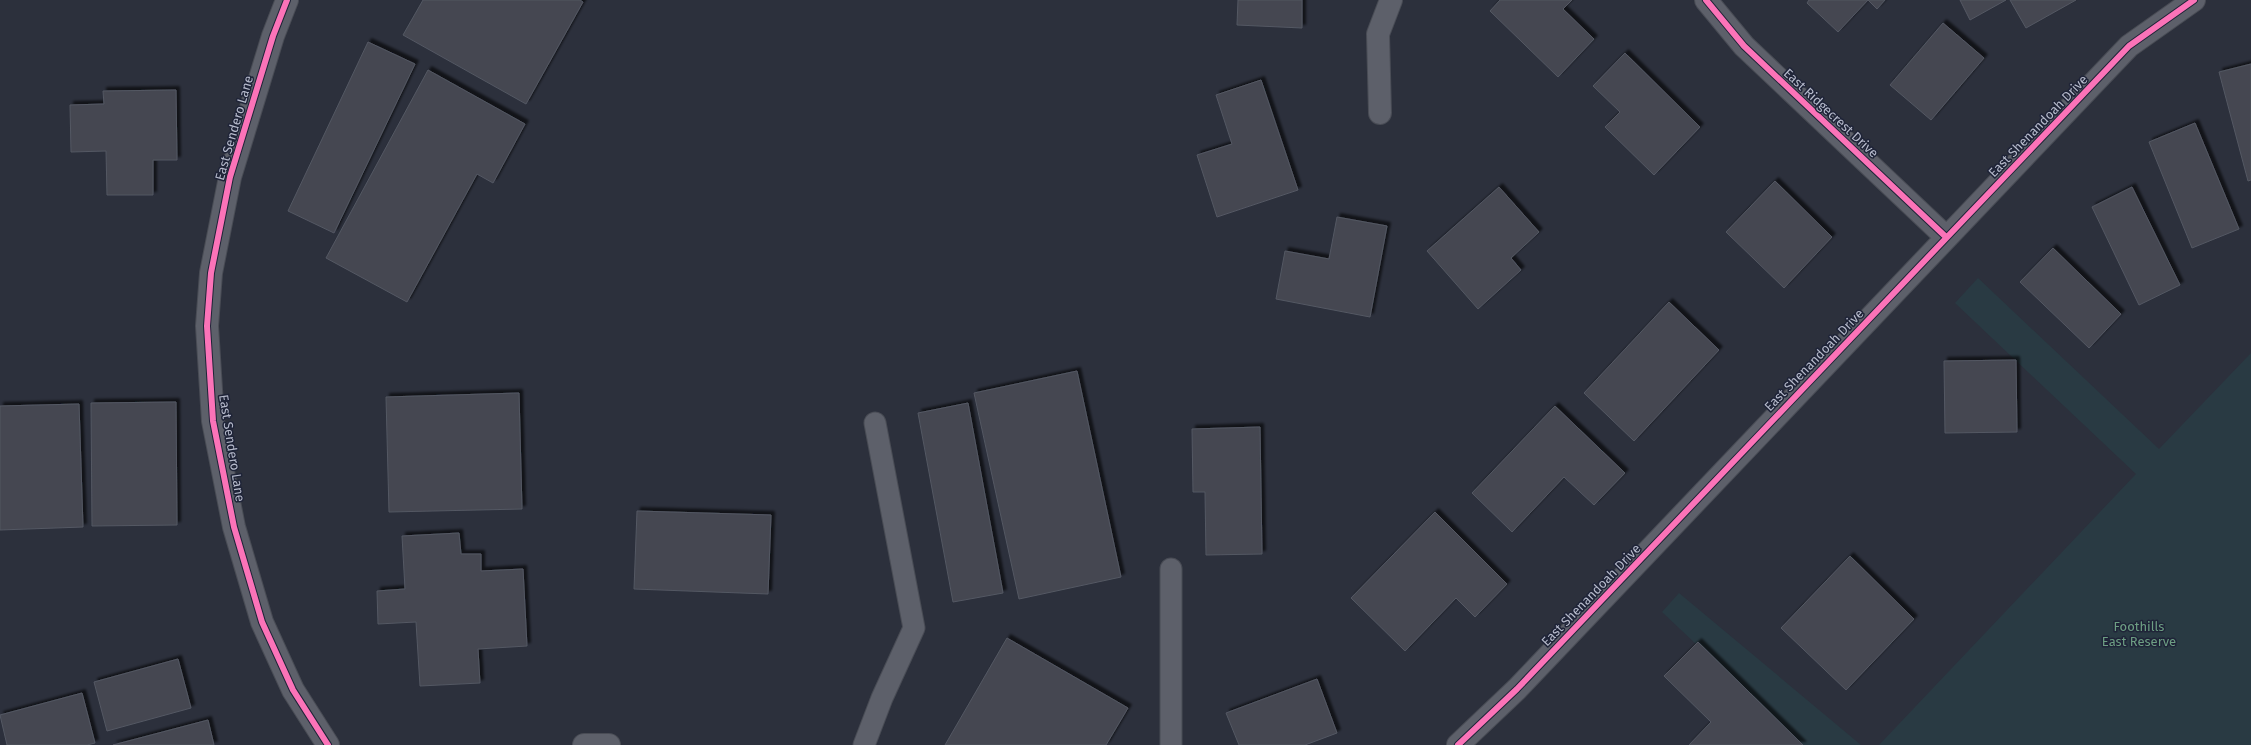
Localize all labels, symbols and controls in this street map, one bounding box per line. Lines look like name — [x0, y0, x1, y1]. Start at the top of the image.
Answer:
street label: East Ridgecrest Drive — [1781, 65, 1881, 161]
street label: East Shenandoah Drive — [1985, 72, 2091, 180]
street label: East Sendero Lane — [212, 74, 256, 182]
street label: East Shenandoah Drive — [1761, 306, 1867, 414]
street label: East Sendero Lane — [216, 393, 248, 503]
street label: East Shenandoah Drive — [1538, 541, 1644, 649]
park label: Foothills East Reserve — [2102, 619, 2176, 649]

